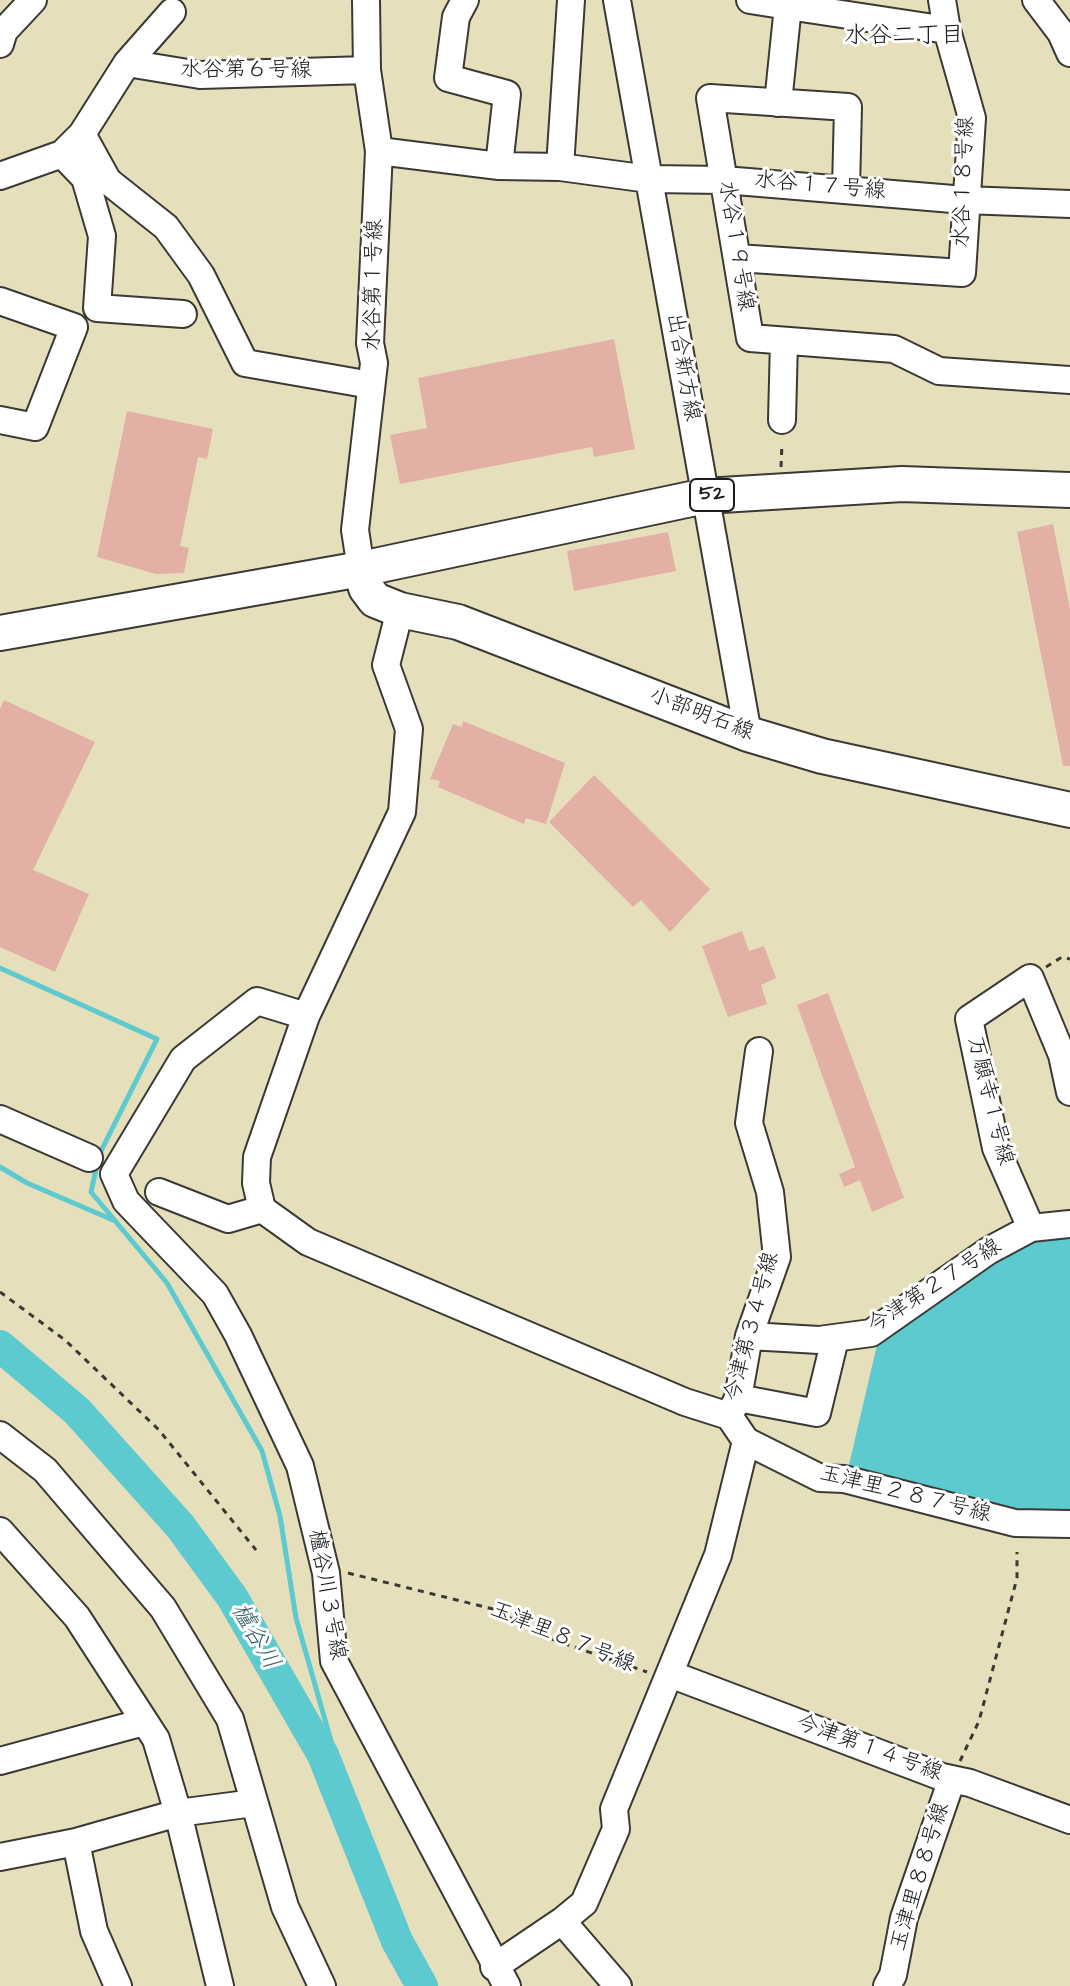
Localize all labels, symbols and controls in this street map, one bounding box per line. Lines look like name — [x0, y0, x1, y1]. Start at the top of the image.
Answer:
district label: 水谷二丁目 — [844, 23, 964, 51]
street label: 水谷第６号線 — [180, 58, 312, 84]
street label: 水谷１８号線 — [950, 116, 980, 248]
street label: 水谷１７号線 — [753, 168, 887, 206]
street label: 水谷１９号線 — [712, 179, 758, 313]
street label: 水谷第１号線 — [361, 219, 389, 351]
street label: 出合新方線 — [659, 311, 705, 423]
road number: 52 — [690, 479, 734, 511]
street label: 小部明石線 — [645, 683, 757, 747]
street label: 万願寺１号線 — [960, 1034, 1018, 1168]
street label: 今津第２７号線 — [863, 1234, 1007, 1340]
street label: 今津第３４号線 — [720, 1249, 786, 1405]
street label: 玉津里２８７号線 — [816, 1461, 994, 1529]
street label: 櫨谷川３号線 — [302, 1528, 350, 1662]
street label: 玉津里８７号線 — [486, 1597, 638, 1679]
water label: 櫨谷川 — [224, 1599, 284, 1675]
street label: 今津第１４号線 — [792, 1710, 946, 1788]
street label: 玉津里８８号線 — [886, 1800, 956, 1954]

